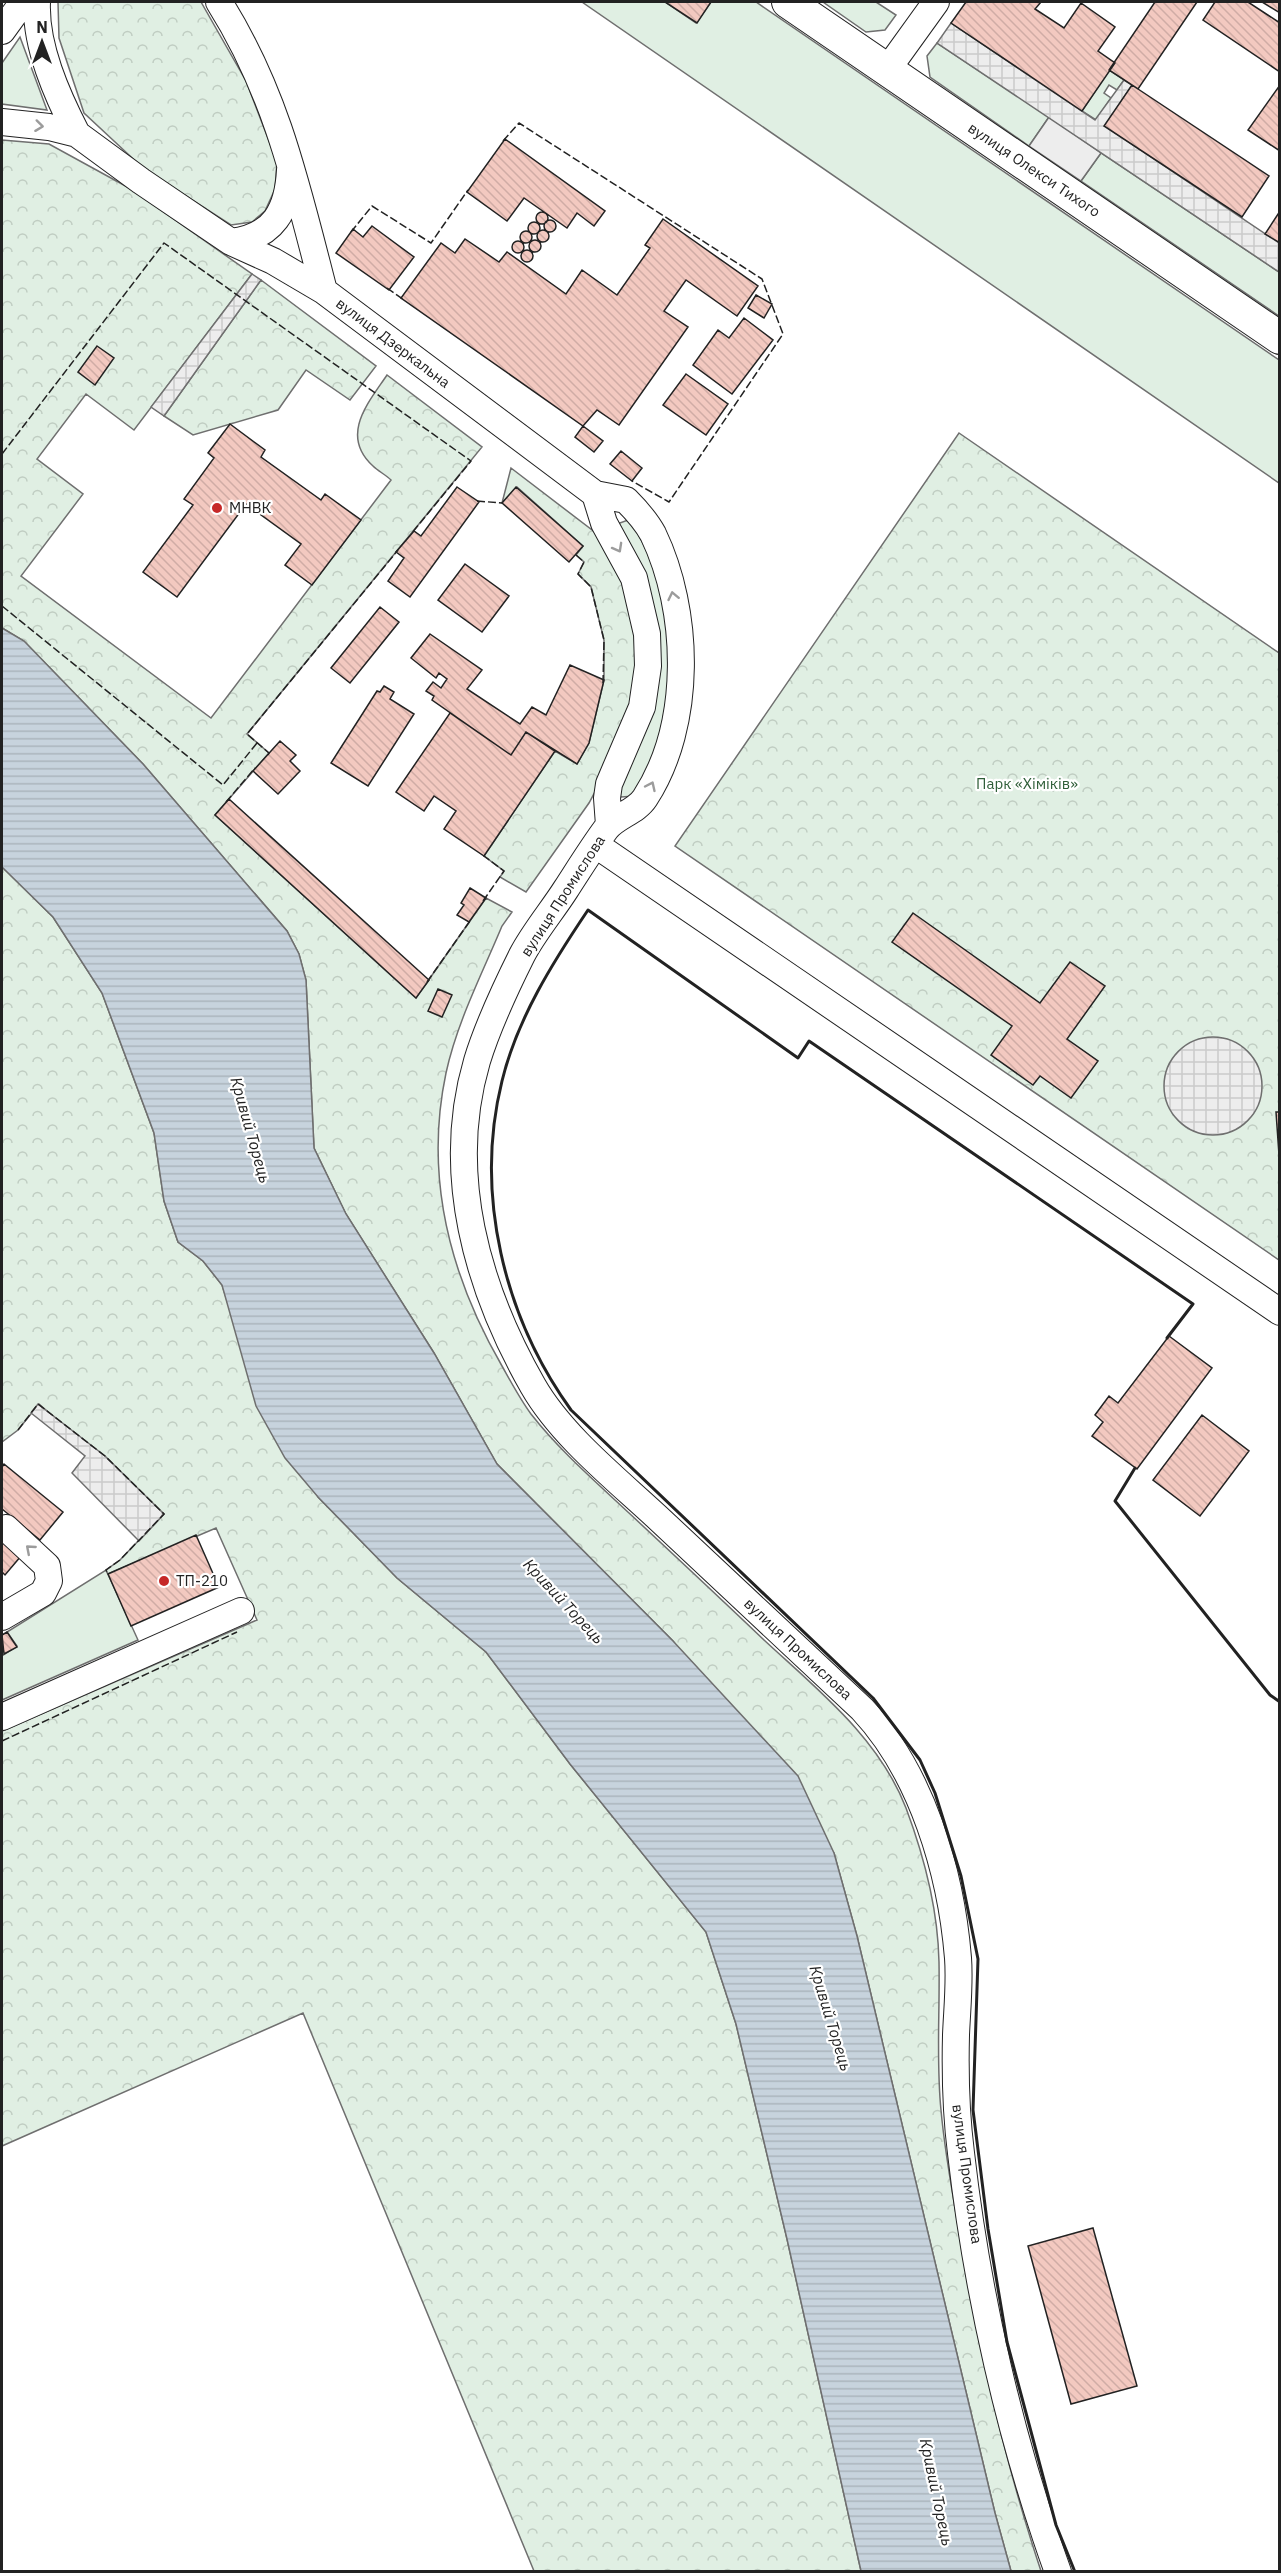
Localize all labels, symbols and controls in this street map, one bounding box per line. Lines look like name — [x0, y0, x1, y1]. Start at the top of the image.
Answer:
north arrow — [12, 12, 72, 72]
text: N — [36, 17, 48, 37]
street label: вулиця Олекси Тихого — [964, 118, 1104, 221]
one-way arrow — [35, 119, 44, 132]
street label: вулиця Дзеркальна — [332, 293, 454, 392]
place label: МНВК — [229, 498, 272, 517]
marker: МНВК — [210, 501, 224, 515]
one-way arrow — [611, 542, 622, 552]
one-way arrow — [667, 592, 680, 602]
park label: Парк «Хіміків» — [976, 774, 1078, 793]
one-way arrow — [643, 781, 655, 792]
street label: вулиця Промислова — [516, 831, 609, 960]
water label: Кривий Торець — [226, 1075, 276, 1185]
one-way arrow — [26, 1545, 37, 1556]
water label: Кривий Торець — [519, 1554, 609, 1648]
place label: ТП-210 — [176, 1571, 228, 1590]
marker: ТП-210 — [157, 1574, 171, 1588]
street label: вулиця Промислова — [740, 1594, 856, 1704]
water label: Кривий Торець — [805, 1963, 857, 2073]
street label: вулиця Промислова — [948, 2103, 987, 2245]
water label: Кривий Торець — [916, 2436, 958, 2548]

